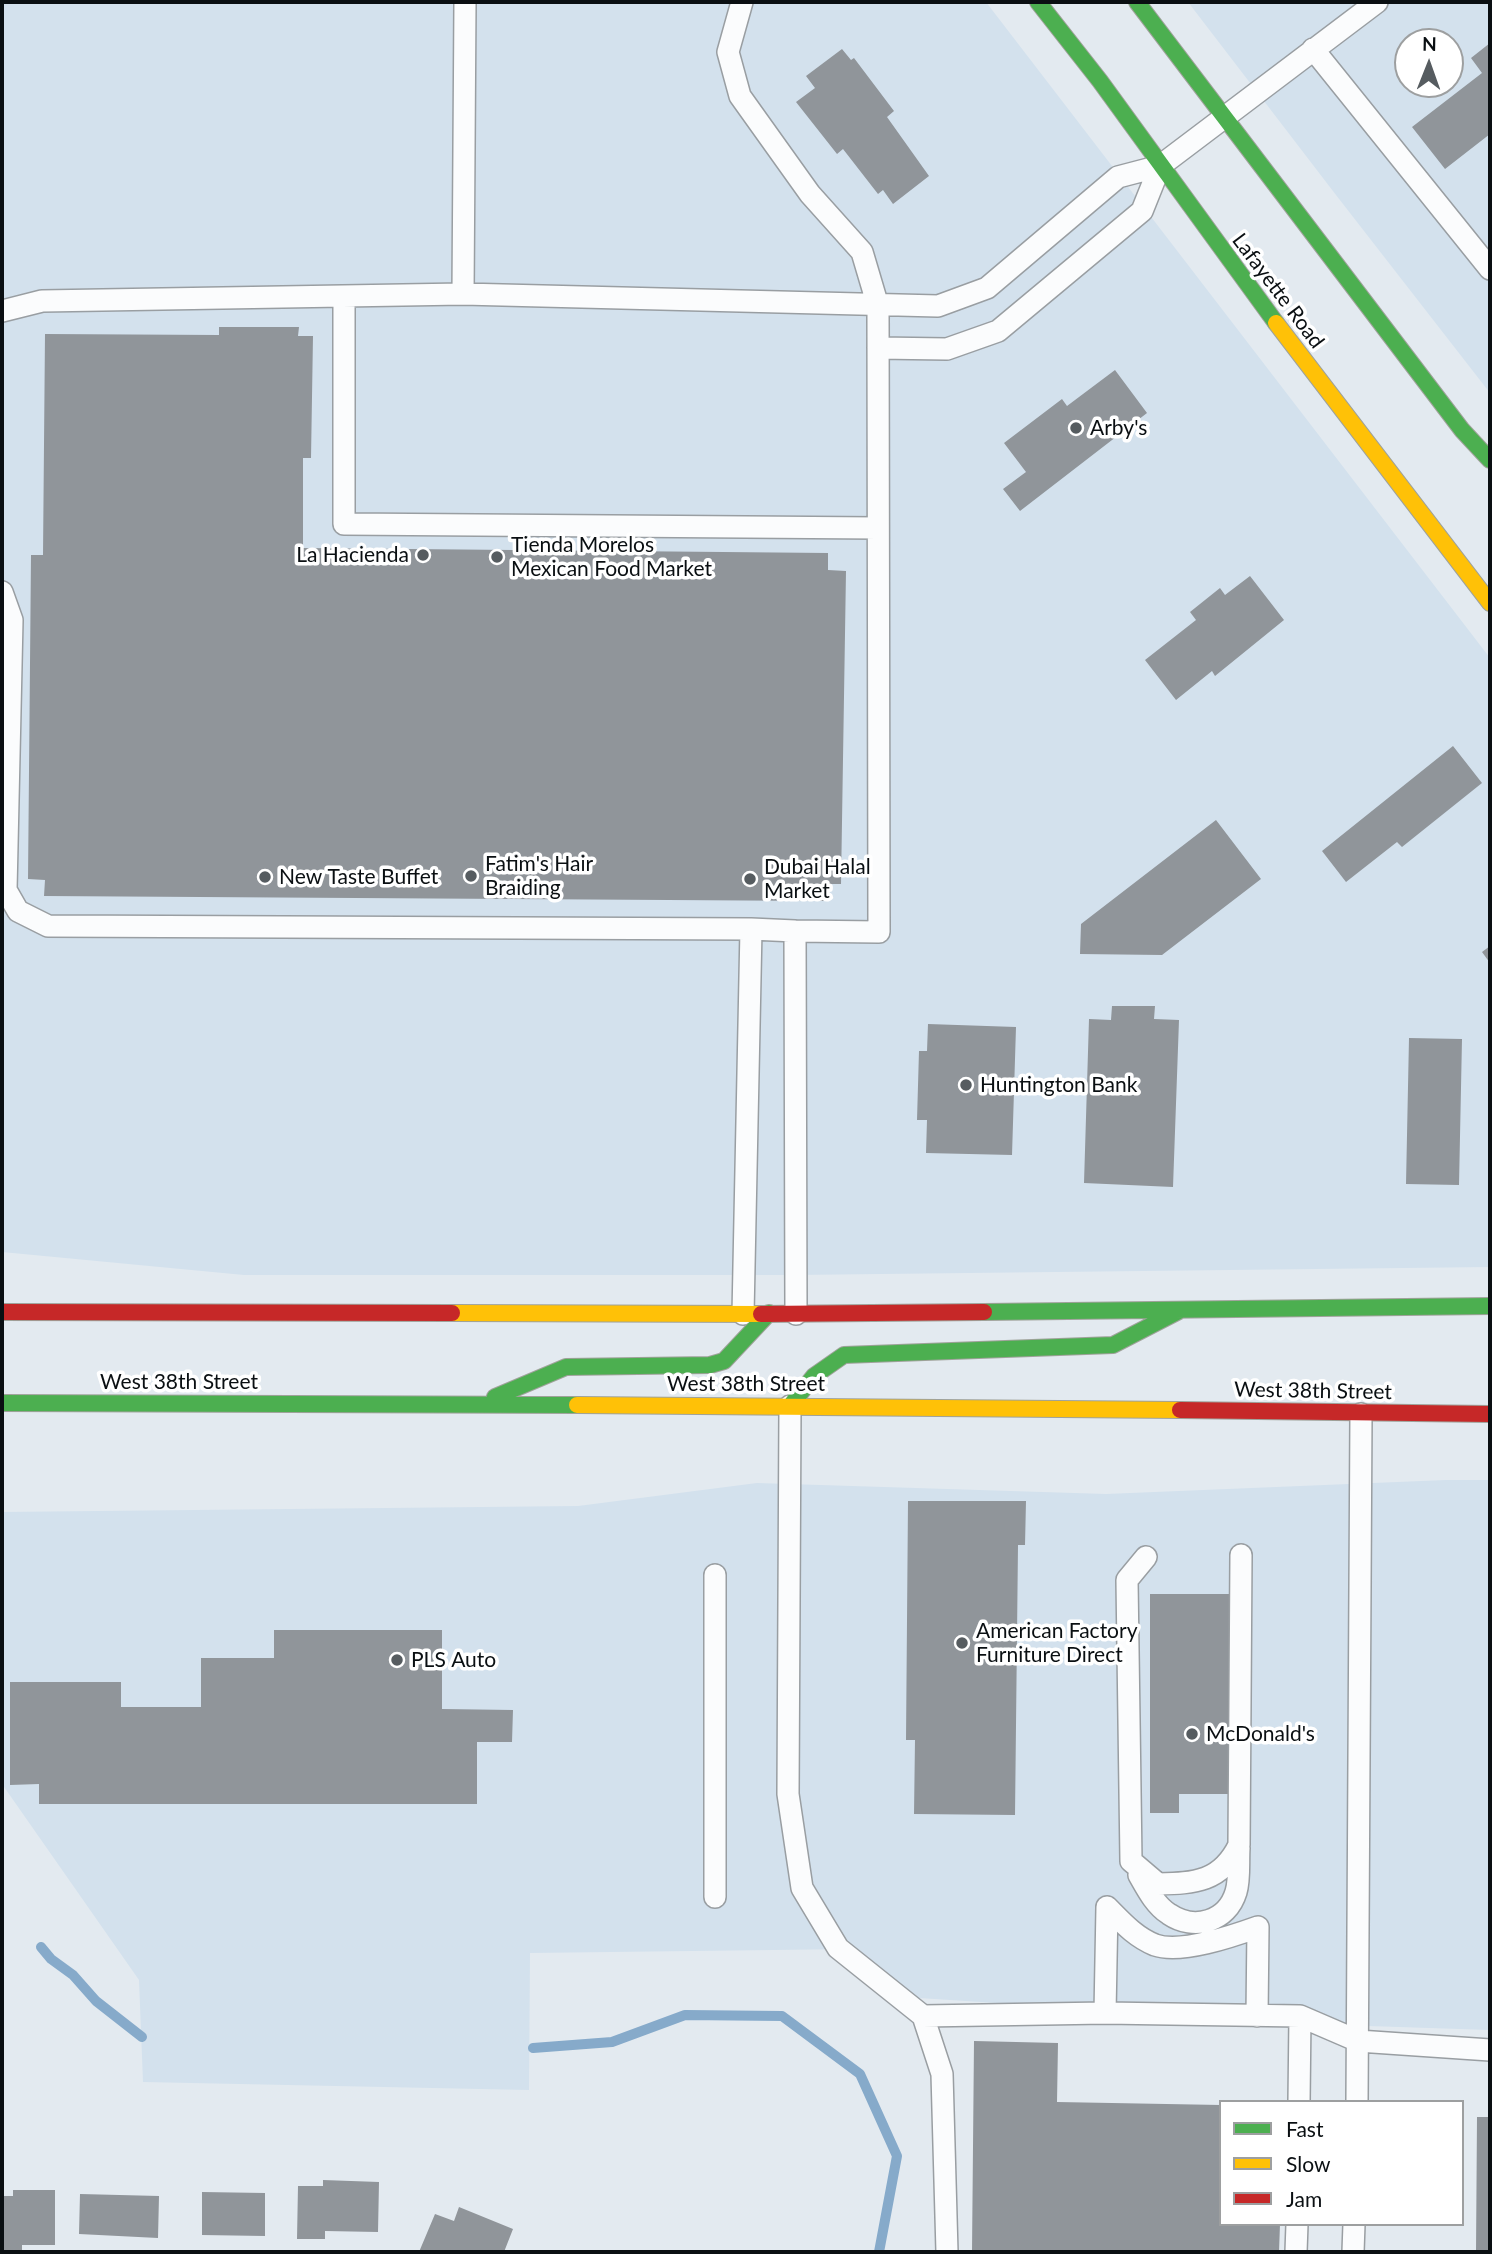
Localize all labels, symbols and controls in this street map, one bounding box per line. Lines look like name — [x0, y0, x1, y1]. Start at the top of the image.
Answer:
north arrow — [1394, 28, 1464, 98]
text: N — [1422, 32, 1437, 55]
street label: Lafayette Road — [1227, 229, 1329, 353]
place label: Arby's — [1090, 415, 1147, 441]
marker: Arby's — [1068, 420, 1084, 436]
place label: Tienda Morelos Mexican Food Market — [511, 532, 712, 582]
place label: La Hacienda — [296, 542, 409, 568]
marker: La Hacienda — [415, 547, 431, 563]
marker: Tienda Morelos Mexican Food Market — [489, 549, 505, 565]
place label: Fatim's Hair Braiding — [485, 851, 593, 901]
place label: Dubai Halal Market — [764, 854, 871, 904]
place label: New Taste Buffet — [279, 864, 438, 890]
marker: Fatim's Hair Braiding — [463, 868, 479, 884]
marker: New Taste Buffet — [257, 869, 273, 885]
marker: Dubai Halal Market — [742, 871, 758, 887]
place label: Huntington Bank — [980, 1072, 1137, 1098]
marker: Huntington Bank — [958, 1077, 974, 1093]
street label: West 38th Street — [100, 1369, 258, 1395]
street label: West 38th Street — [667, 1371, 825, 1397]
street label: West 38th Street — [1234, 1377, 1392, 1405]
place label: American Factory Furniture Direct — [976, 1618, 1137, 1668]
marker: American Factory Furniture Direct — [954, 1635, 970, 1651]
place label: PLS Auto — [411, 1647, 496, 1673]
marker: PLS Auto — [389, 1652, 405, 1668]
place label: McDonald's — [1206, 1721, 1315, 1747]
marker: McDonald's — [1184, 1726, 1200, 1742]
legend — [1219, 2100, 1464, 2226]
text: Fast — [1286, 2116, 1323, 2141]
text: Slow — [1286, 2151, 1330, 2176]
text: Jam — [1286, 2186, 1322, 2211]

